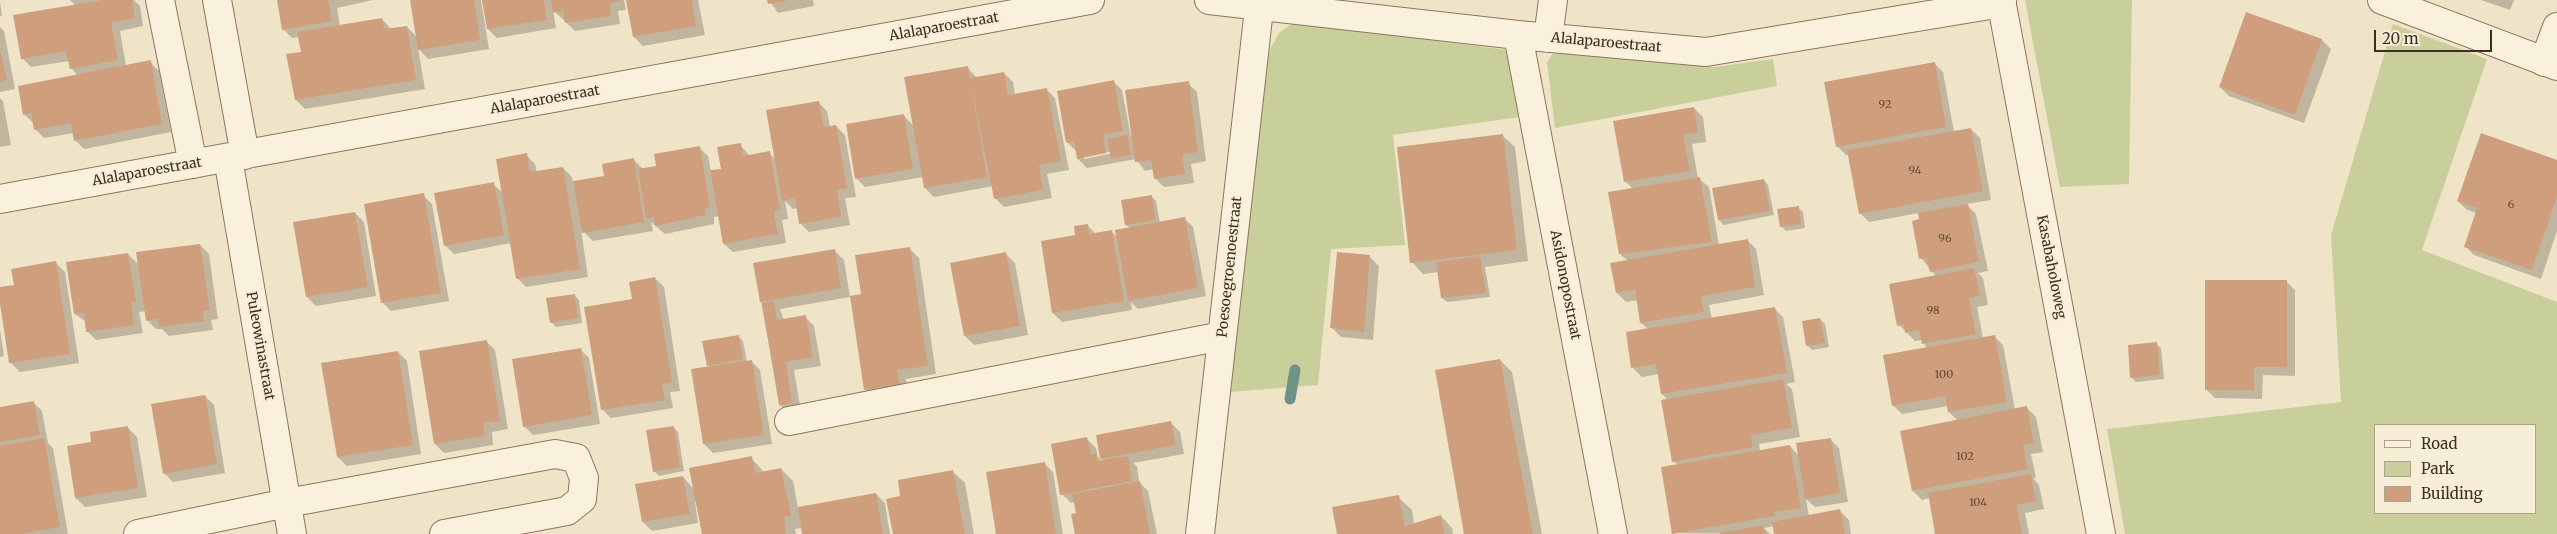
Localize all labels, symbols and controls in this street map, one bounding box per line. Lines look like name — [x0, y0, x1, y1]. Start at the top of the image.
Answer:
street label: Alalaparoestraat — [888, 9, 1000, 45]
scale bar — [2377, 20, 2494, 52]
text: 20 m — [2382, 29, 2419, 48]
street label: Alalaparoestraat — [1550, 30, 1662, 56]
street label: Alalaparoestraat — [489, 82, 601, 118]
house number: 92 — [1879, 98, 1891, 112]
street label: Alalaparoestraat — [91, 154, 203, 190]
house number: 94 — [1908, 164, 1922, 178]
street label: Poesoegroenoestraat — [1214, 195, 1246, 339]
house number: 6 — [2508, 198, 2514, 212]
street label: Kasabaholoweg — [2033, 214, 2069, 320]
street label: Asidonopostraat — [1546, 229, 1584, 341]
house number: 96 — [1938, 232, 1952, 246]
street label: Puleowinastraat — [242, 290, 278, 402]
house number: 98 — [1926, 304, 1940, 318]
house number: 100 — [1935, 368, 1953, 382]
legend — [2374, 424, 2537, 514]
text: Road — [2421, 434, 2457, 453]
house number: 102 — [1956, 450, 1974, 464]
text: Park — [2421, 459, 2454, 478]
text: Building — [2421, 484, 2483, 503]
house number: 104 — [1969, 496, 1987, 510]

